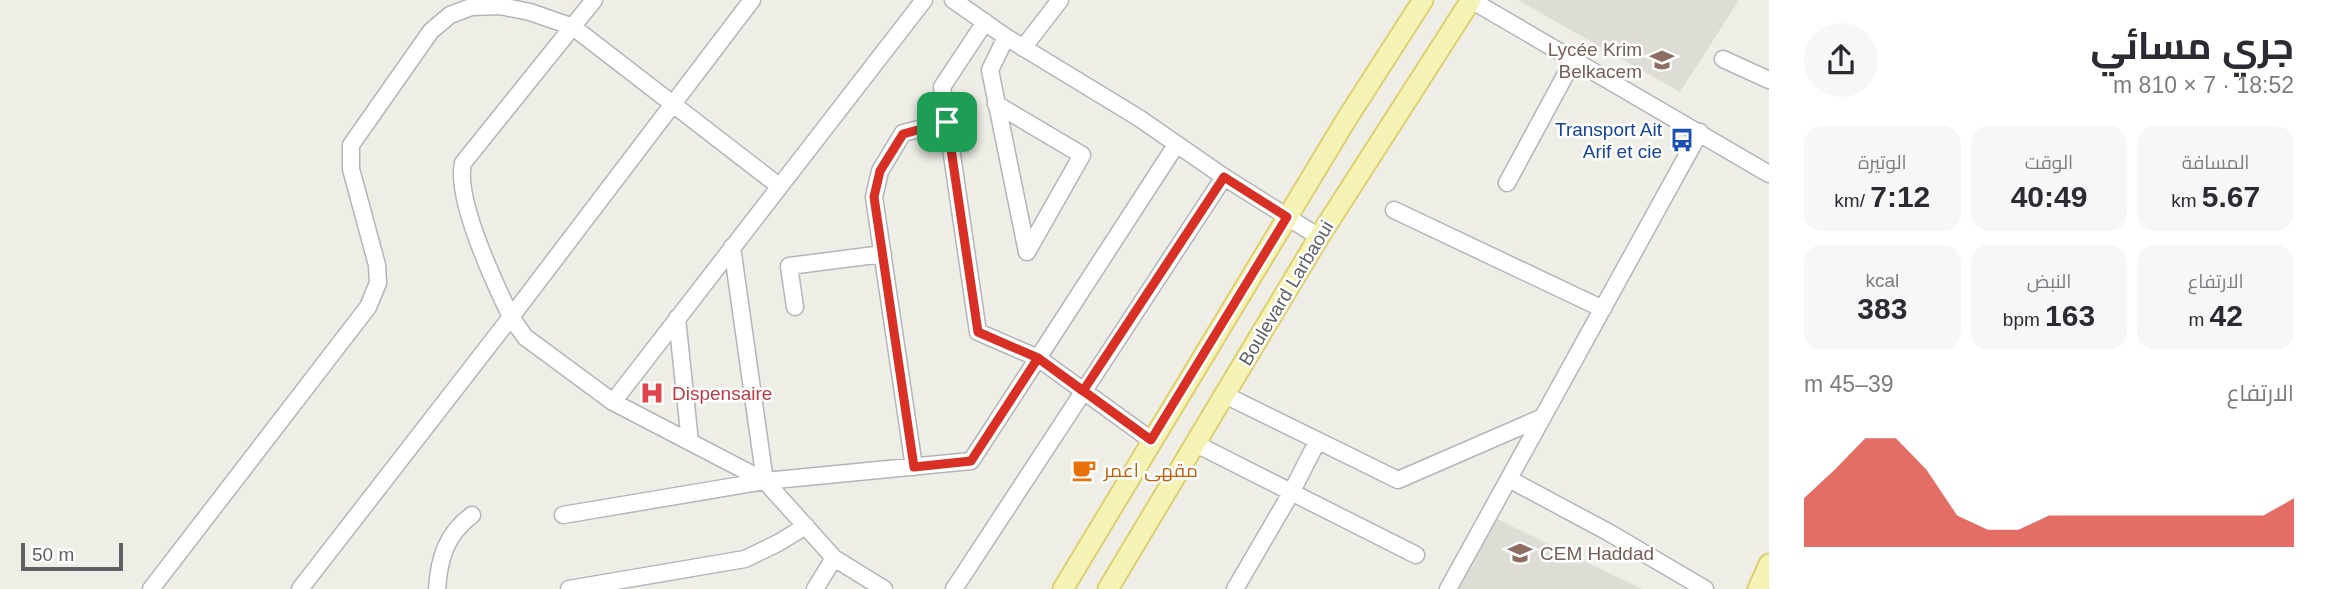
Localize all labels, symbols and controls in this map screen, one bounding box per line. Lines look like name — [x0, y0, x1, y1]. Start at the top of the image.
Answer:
button: share — [1804, 23, 1878, 97]
text: جري مسائي — [2090, 25, 2294, 67]
place label: Lycée Krim Belkacem — [1548, 39, 1642, 82]
school or university icon: Lycée Krim Belkacem — [1648, 46, 1676, 74]
text: 18:52 · 7 × 810 m — [2113, 72, 2294, 98]
pin — [917, 92, 977, 152]
icon: arrive — [928, 103, 966, 141]
place label: Transport Ait Arif et cie — [1555, 119, 1663, 162]
bus stop icon: Transport Ait Arif et cie — [1668, 126, 1696, 154]
text: الوتيرة — [1858, 152, 1907, 173]
text: الوقت — [2025, 152, 2073, 173]
text: المسافة — [2182, 152, 2249, 173]
text: 7:12 — [1870, 180, 1930, 213]
text: 40:49 — [2011, 180, 2087, 213]
text: 5.67 — [2202, 180, 2260, 213]
text: /km — [1834, 190, 1870, 211]
text: km — [2171, 190, 2202, 211]
street label: Boulevard Larbaoui — [1235, 217, 1337, 369]
text: kcal — [1865, 270, 1899, 291]
text: النبض — [2027, 271, 2071, 292]
text: الارتفاع — [2188, 271, 2244, 292]
text: 383 — [1857, 292, 1907, 325]
text: 163 — [2045, 299, 2095, 332]
text: 42 — [2210, 299, 2243, 332]
text: bpm — [2003, 309, 2045, 330]
text: m — [2188, 309, 2210, 330]
text: 39–45 m — [1804, 371, 1894, 397]
hospital icon: Dispensaire — [638, 379, 666, 407]
text: الارتفاع — [2227, 380, 2294, 406]
place label: Dispensaire — [672, 383, 772, 404]
cafe icon: مقهى اعمر — [1070, 456, 1098, 484]
place label: مقهى اعمر — [1103, 460, 1198, 482]
school or university icon: CEM Haddad — [1506, 539, 1534, 567]
scale bar — [21, 540, 122, 572]
place label: CEM Haddad — [1540, 543, 1654, 564]
text: 50 m — [32, 544, 74, 565]

